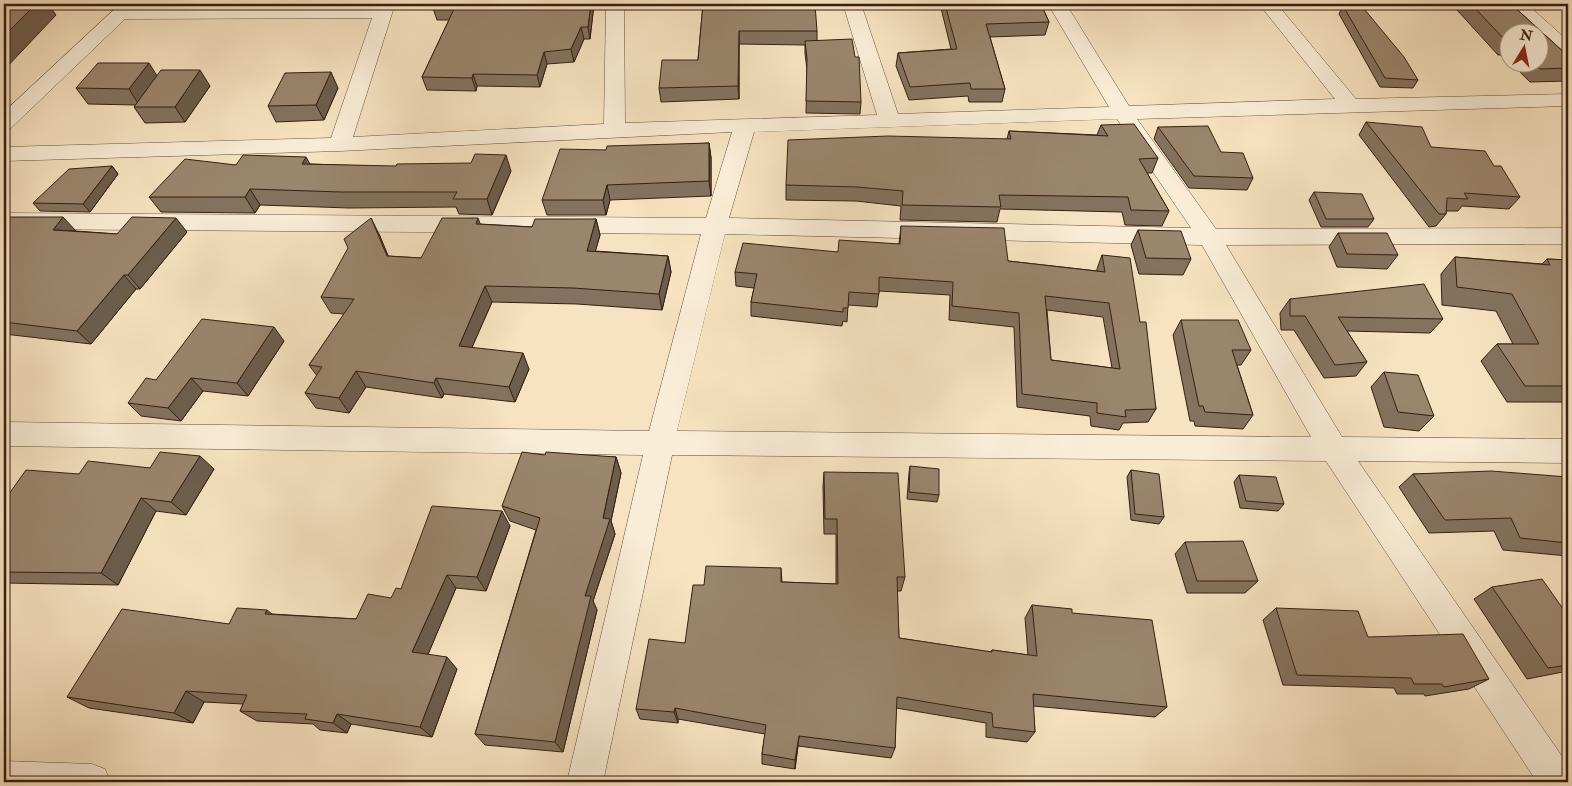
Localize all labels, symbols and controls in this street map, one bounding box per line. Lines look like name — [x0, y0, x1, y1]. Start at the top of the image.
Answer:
north arrow — [1500, 22, 1550, 72]
text: N — [1518, 26, 1534, 45]

